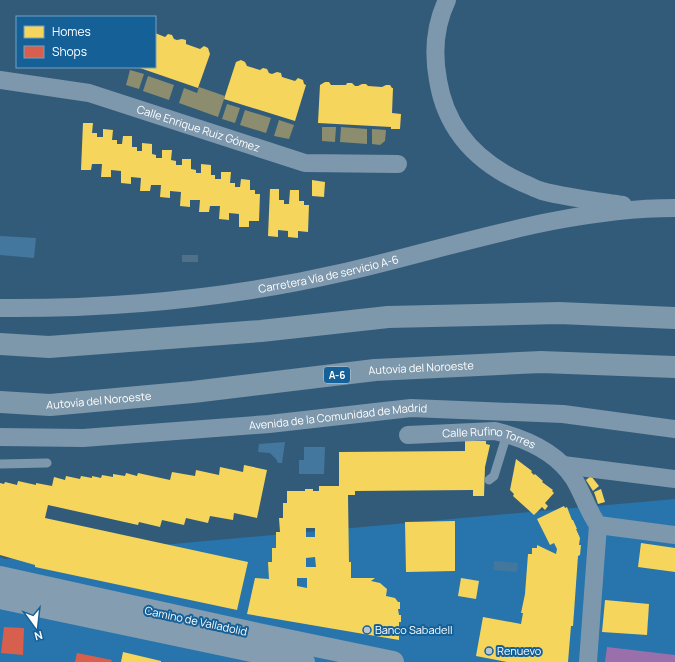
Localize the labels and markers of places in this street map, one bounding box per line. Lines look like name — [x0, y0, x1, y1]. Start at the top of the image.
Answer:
place label: Banco Sabadell — [375, 622, 453, 637]
marker: Banco Sabadell — [362, 625, 372, 635]
place label: Renuevo — [497, 643, 542, 658]
marker: Renuevo — [484, 646, 494, 656]

